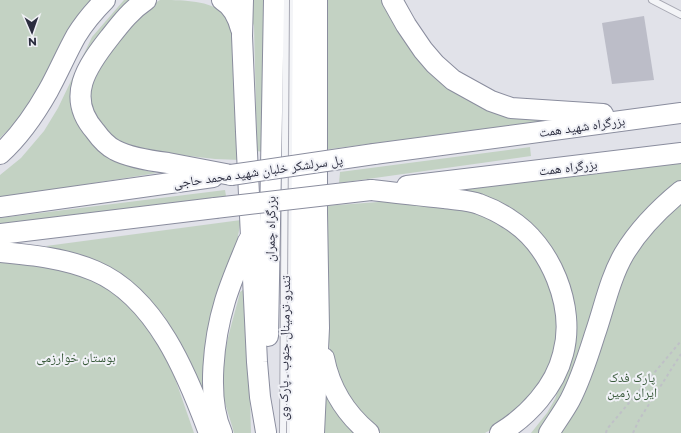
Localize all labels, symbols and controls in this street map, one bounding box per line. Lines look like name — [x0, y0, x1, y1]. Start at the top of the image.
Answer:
north arrow — [12, 12, 52, 52]
text: N — [28, 35, 37, 49]
street label: بزرگراه شهید همت — [538, 112, 626, 141]
street label: پل سرلشکر خلبان شهید محمد حاجی — [172, 151, 344, 192]
street label: بزرگراه همت — [538, 155, 598, 180]
street label: بزرگراه چمران — [261, 196, 280, 262]
street label: تندرو ترمینال جنوب ـ پارک وی — [275, 275, 294, 421]
park label: بوستان خوارزمی — [36, 349, 116, 366]
park label: پارک فدک ایران زمین — [607, 369, 657, 401]

